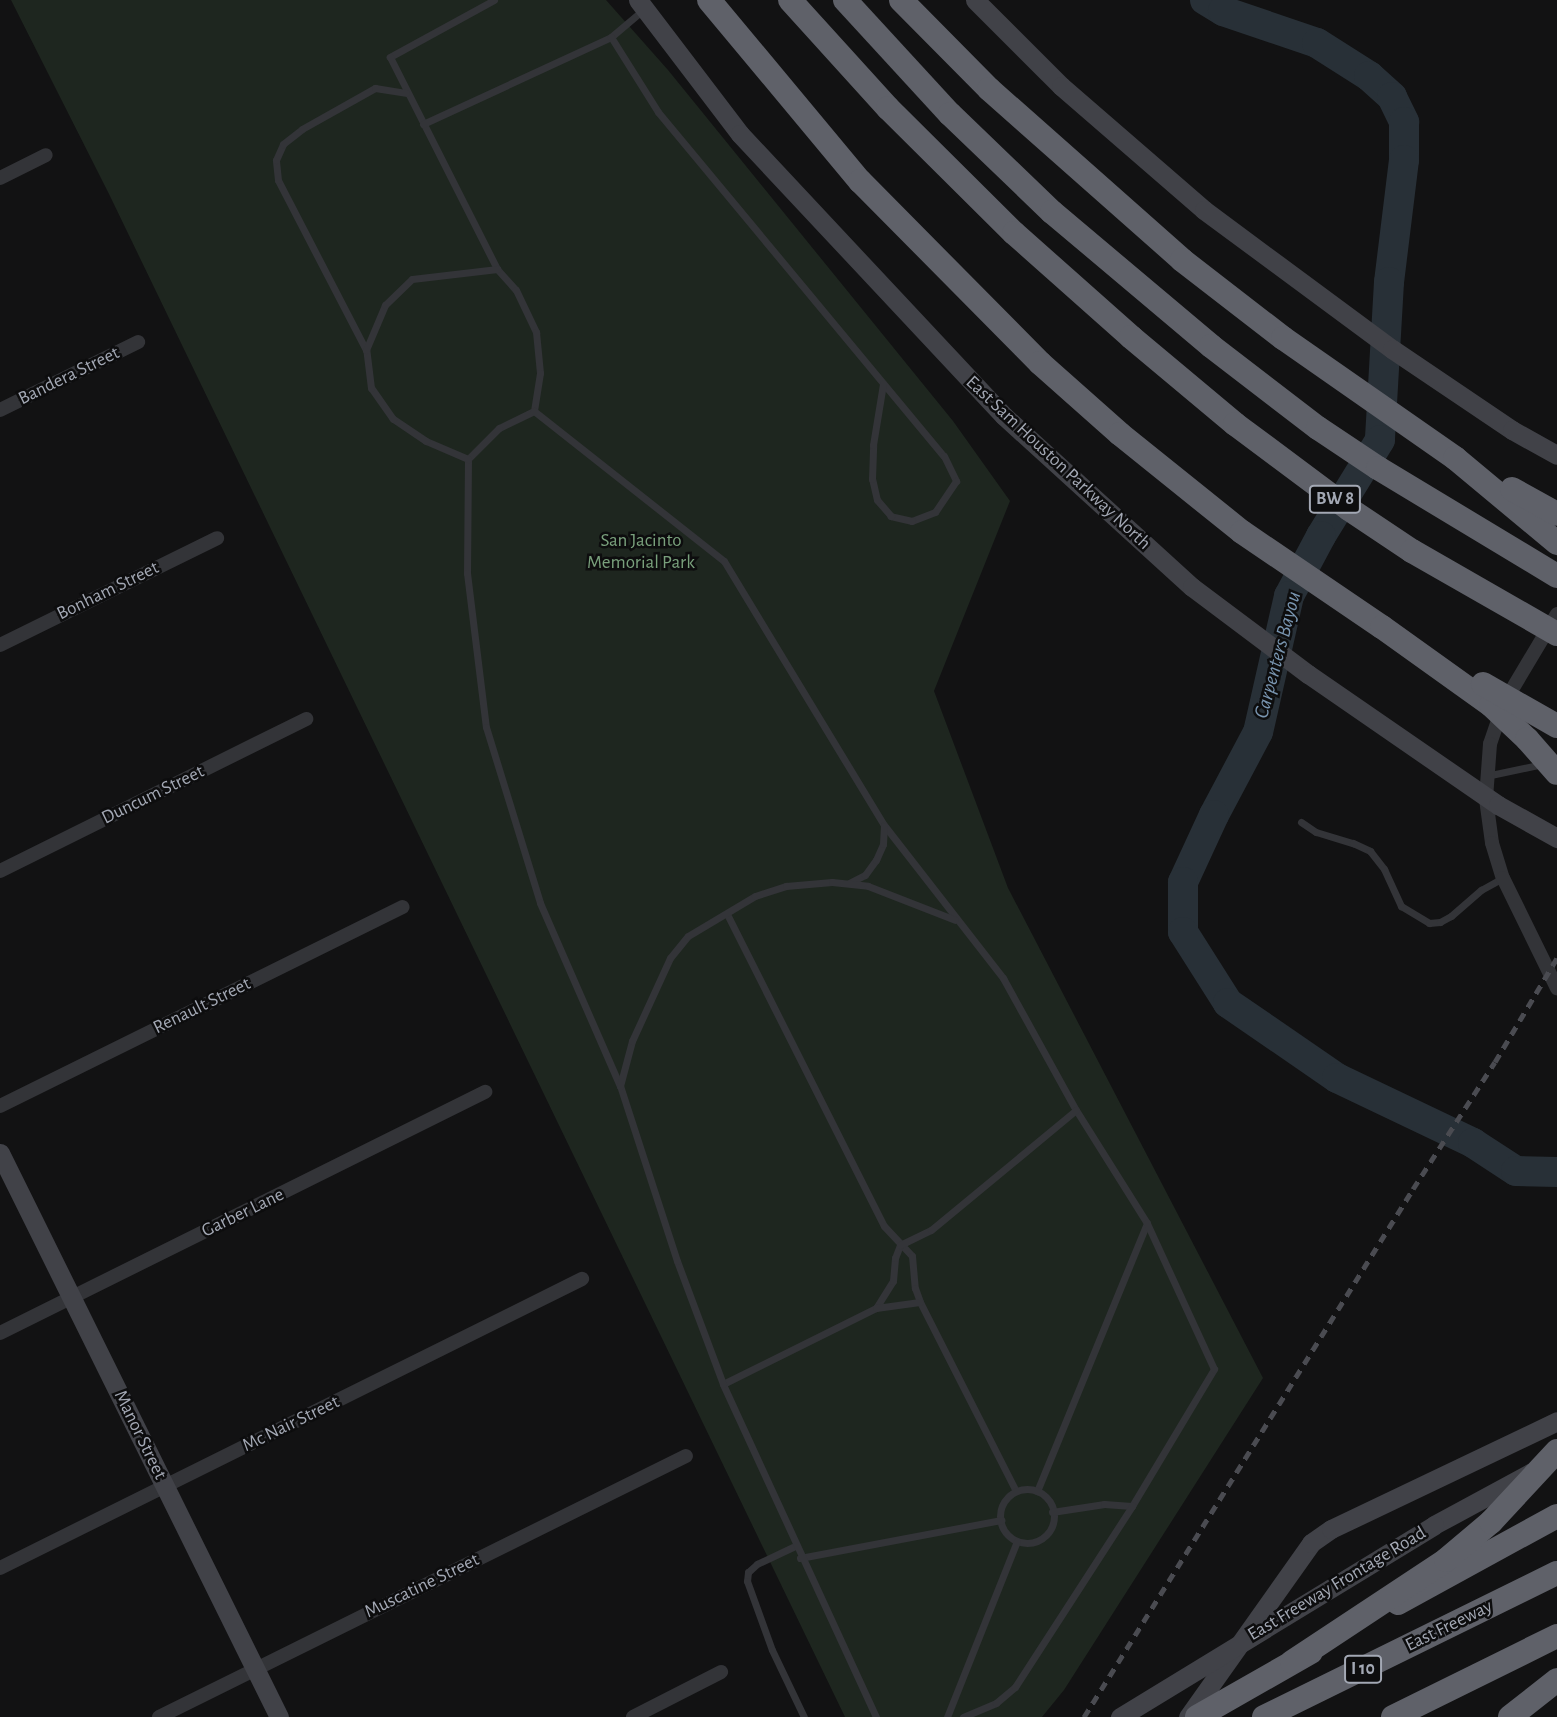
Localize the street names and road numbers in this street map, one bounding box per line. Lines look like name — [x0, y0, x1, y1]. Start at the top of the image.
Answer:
street label: Bandera Street — [15, 342, 123, 410]
street label: East Sam Houston Parkway North — [961, 371, 1155, 555]
road number: BW 8 — [1309, 485, 1361, 514]
street label: Bonham Street — [53, 557, 163, 625]
street label: Duncum Street — [98, 760, 208, 830]
street label: Renault Street — [150, 973, 254, 1039]
street label: Garber Lane — [198, 1183, 288, 1243]
street label: Manor Street — [109, 1387, 171, 1483]
street label: Mc Nair Street — [239, 1391, 343, 1457]
street label: East Freeway Frontage Road — [1244, 1522, 1430, 1646]
street label: Muscatine Street — [361, 1549, 483, 1623]
street label: East Freeway — [1402, 1595, 1496, 1657]
road number: I 10 — [1344, 1654, 1382, 1684]

